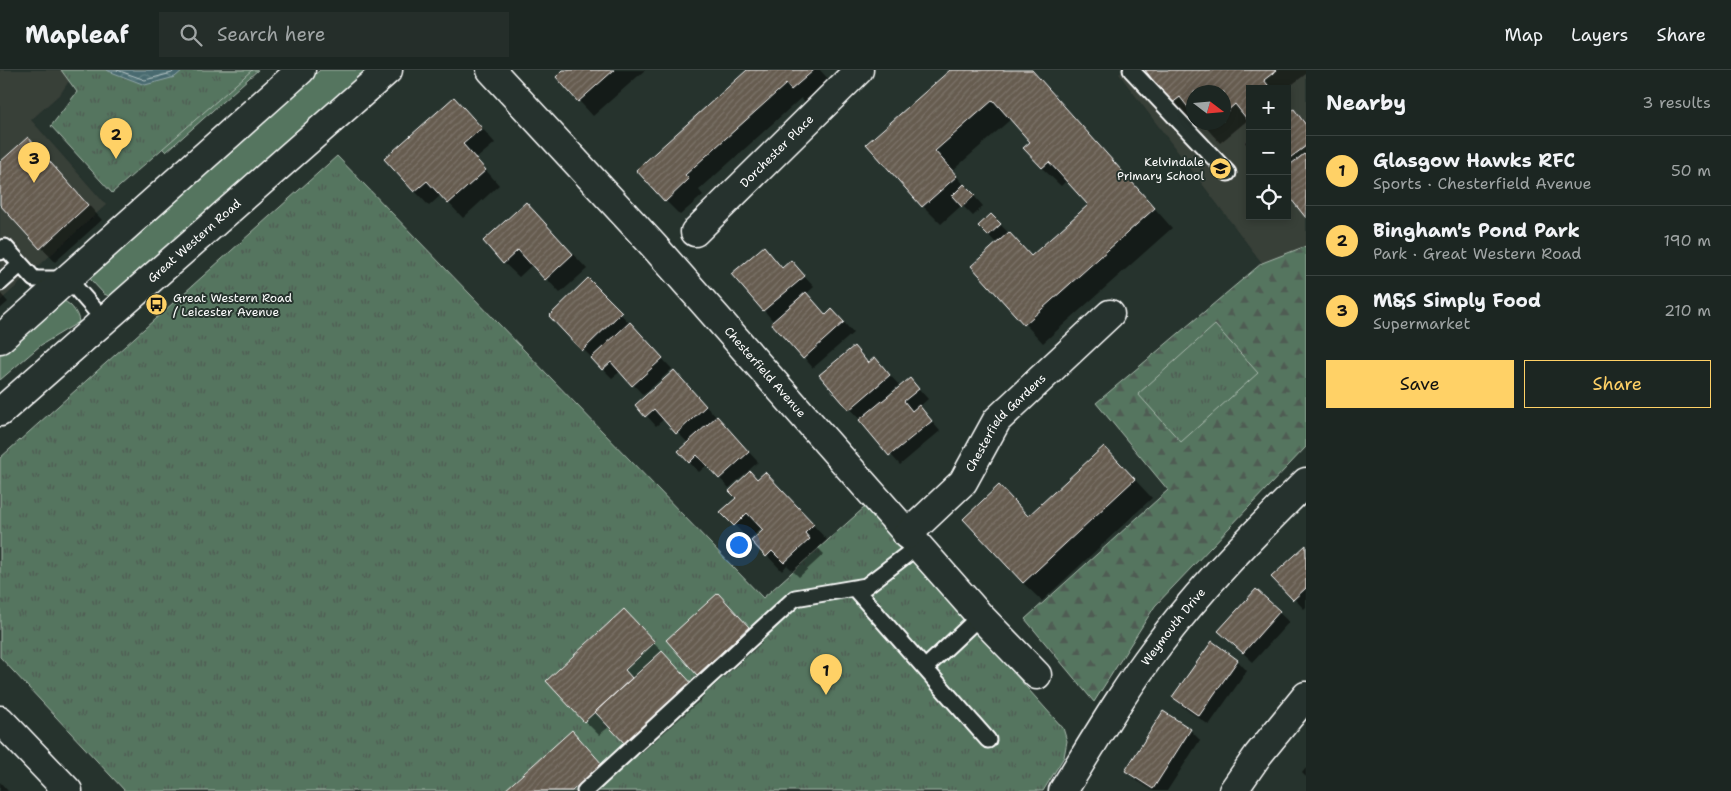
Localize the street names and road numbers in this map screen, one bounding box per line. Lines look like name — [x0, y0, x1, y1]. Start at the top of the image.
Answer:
street label: Dorchester Place — [737, 111, 817, 191]
street label: Great Western Road — [144, 195, 245, 286]
street label: Chesterfield Avenue — [721, 323, 810, 421]
street label: Chesterfield Gardens — [962, 370, 1049, 475]
street label: Weymouth Drive — [1138, 584, 1209, 669]

